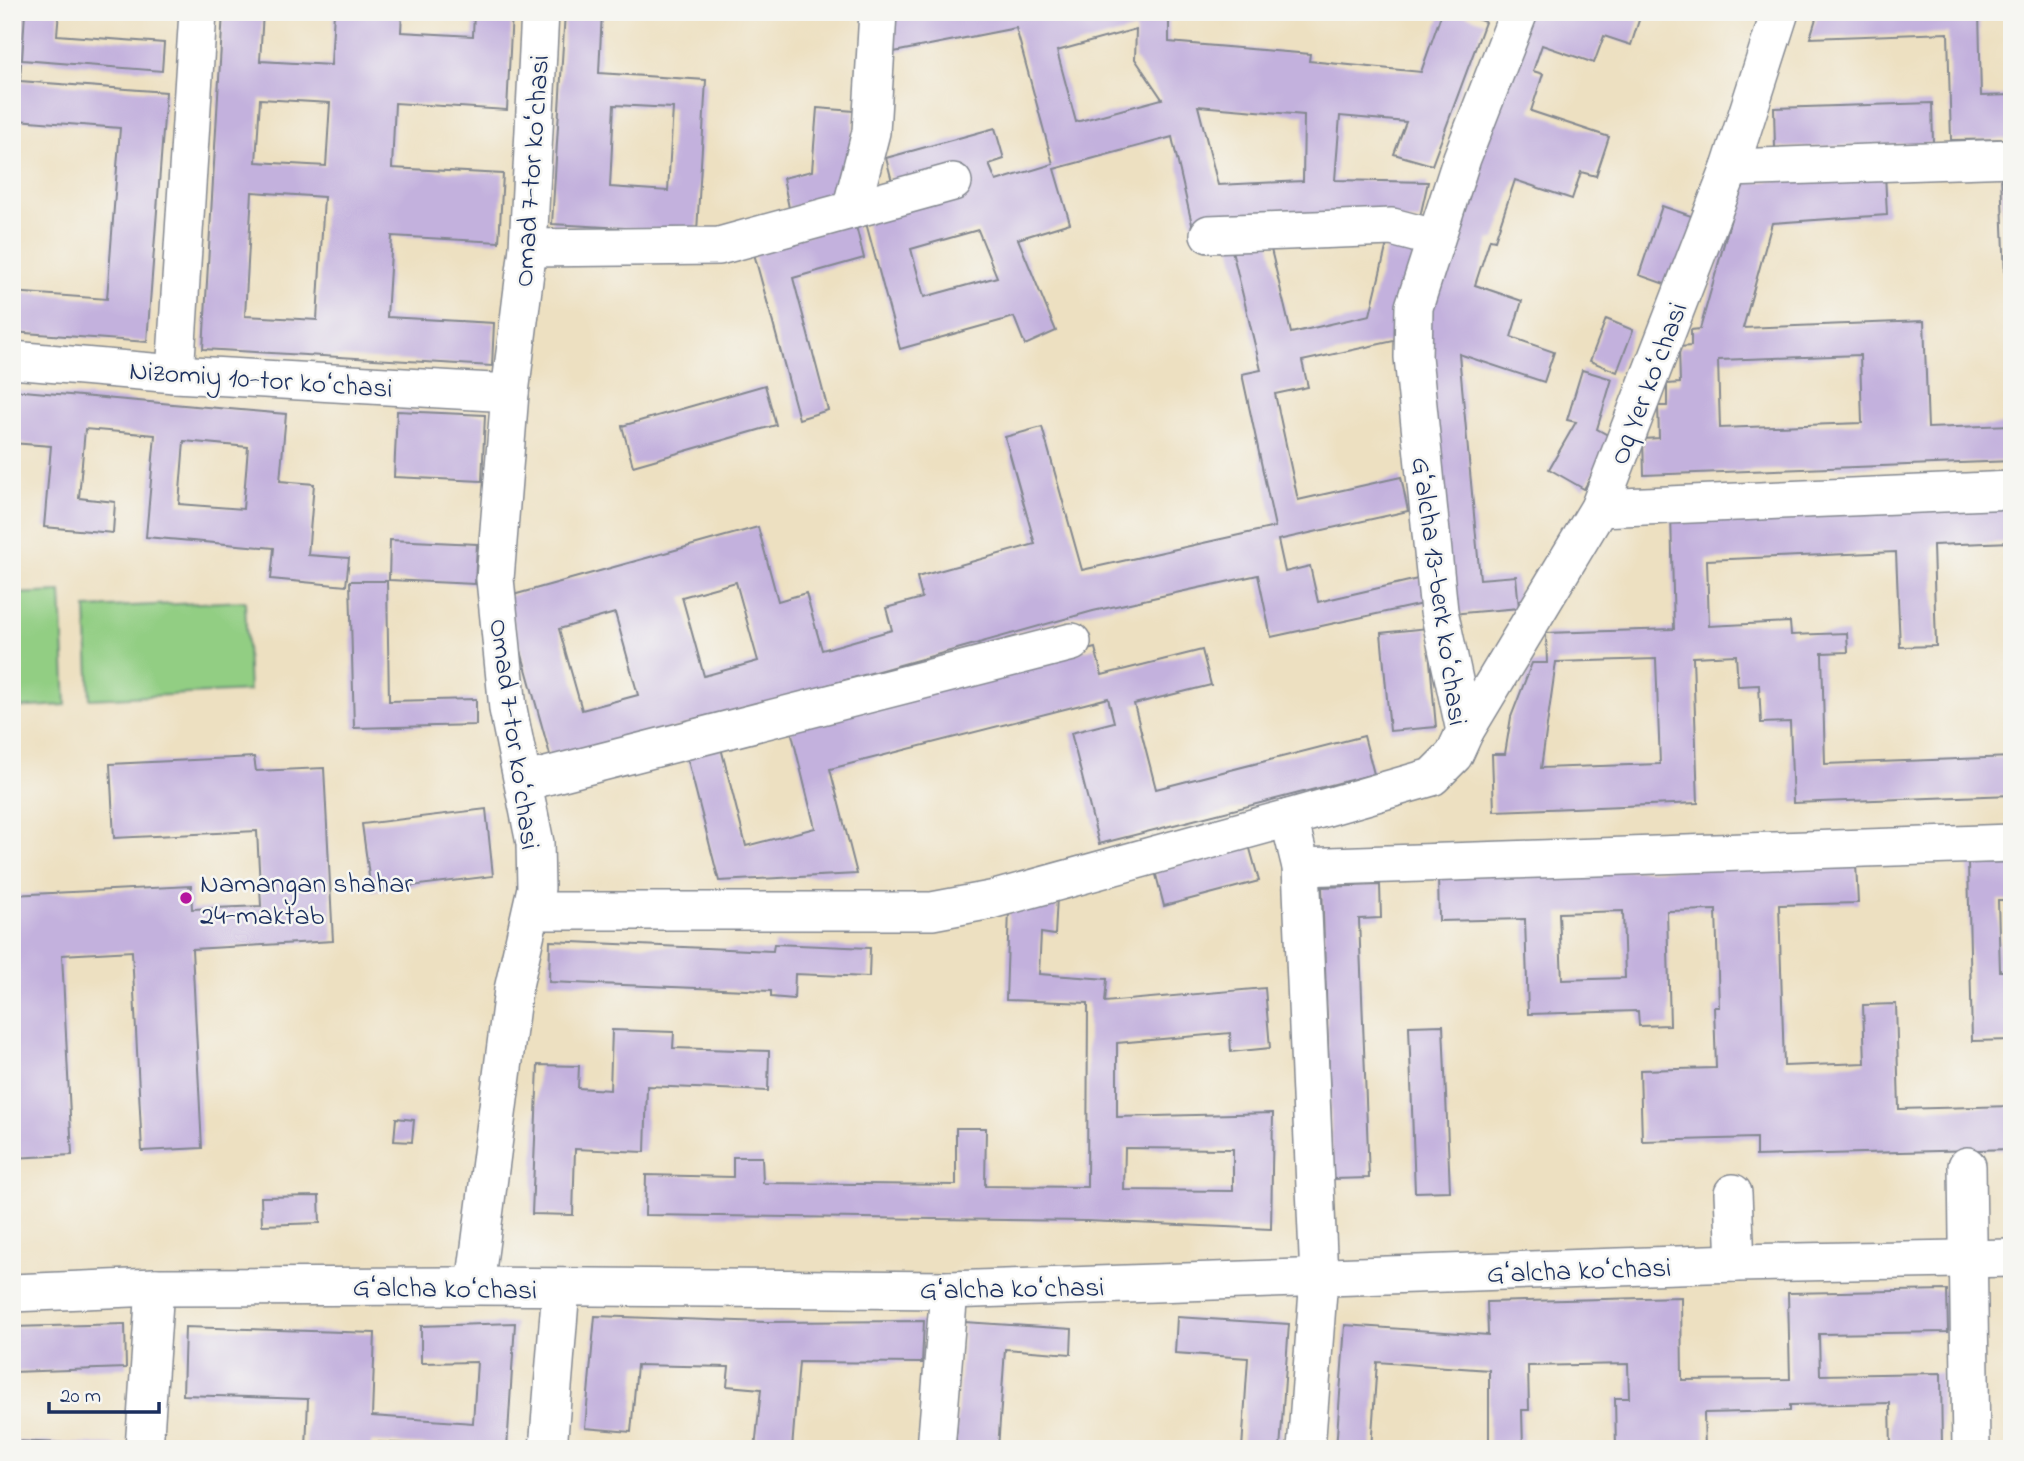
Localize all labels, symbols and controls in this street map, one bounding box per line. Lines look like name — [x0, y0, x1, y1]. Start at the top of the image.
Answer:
street label: Omad 7-tor koʻchasi — [505, 54, 562, 289]
street label: Oq Yer koʻchasi — [1600, 297, 1700, 472]
street label: Nizomiy 10-tor koʻchasi — [128, 352, 394, 411]
street label: Gʻalcha 13-berk koʻchasi — [1398, 455, 1477, 728]
street label: Omad 7-tor koʻchasi — [476, 616, 549, 853]
place label: Namangan shahar 24-maktab — [200, 865, 413, 938]
marker: Namangan shahar 24-maktab — [178, 890, 194, 906]
street label: Gʻalcha koʻchasi — [1486, 1249, 1672, 1296]
street label: Gʻalcha koʻchasi — [352, 1268, 538, 1313]
street label: Gʻalcha koʻchasi — [919, 1268, 1105, 1313]
scale bar — [49, 1370, 159, 1414]
text: 20 m — [60, 1382, 101, 1412]

